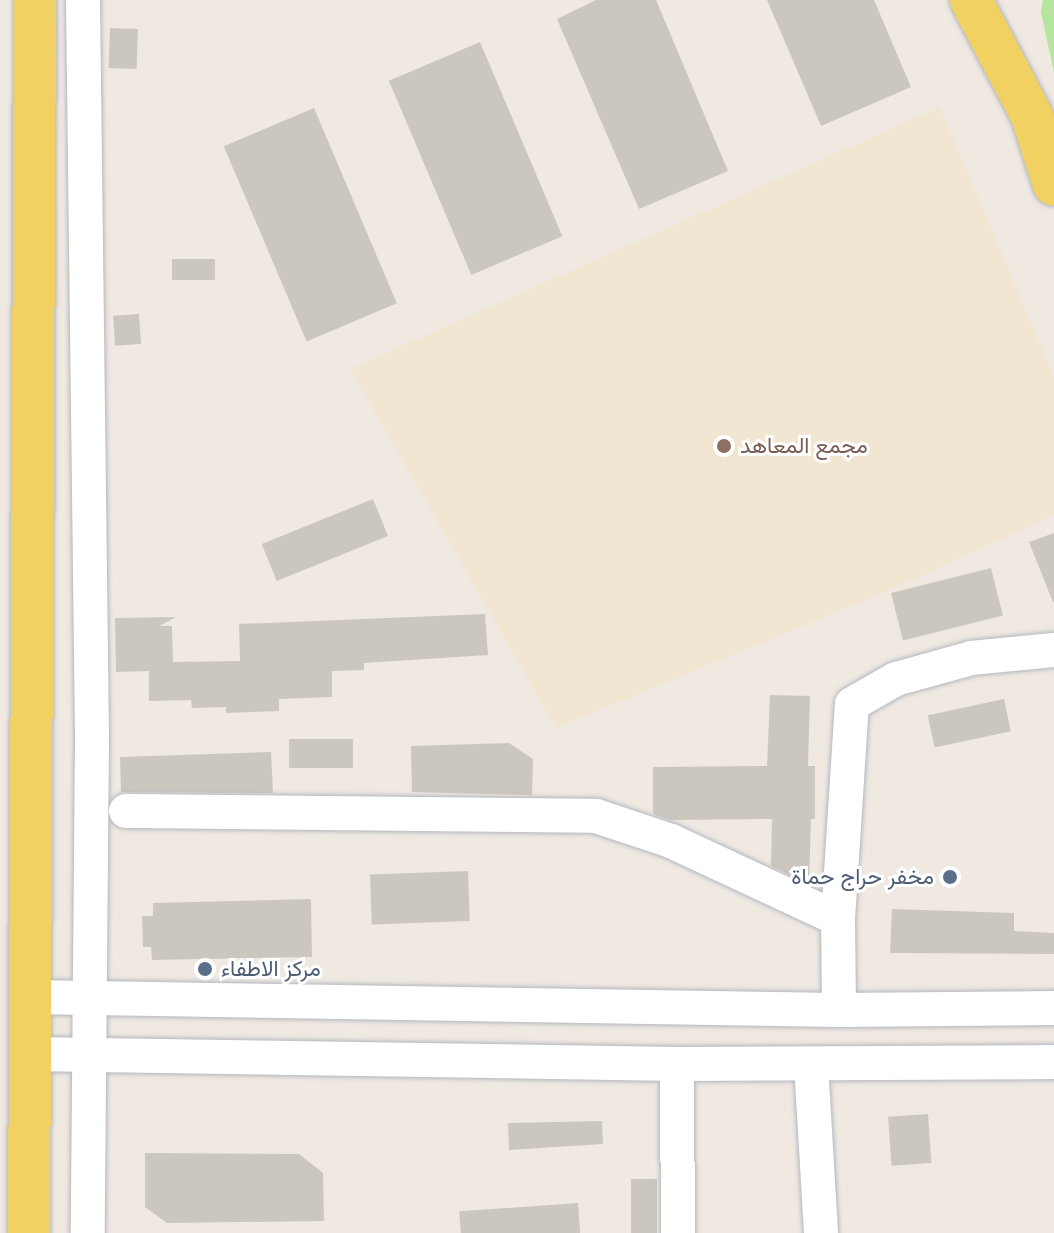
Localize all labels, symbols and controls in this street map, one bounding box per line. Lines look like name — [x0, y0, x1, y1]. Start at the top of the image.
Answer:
place label: مجمع المعاهد — [740, 433, 868, 459]
marker: مجمع المعاهد — [715, 437, 733, 455]
place label: مخفر حراج حماة — [791, 864, 934, 890]
marker: مخفر حراج حماة — [941, 868, 959, 886]
place label: مركز الاطفاء — [221, 956, 321, 982]
marker: مركز الاطفاء — [196, 960, 214, 978]

